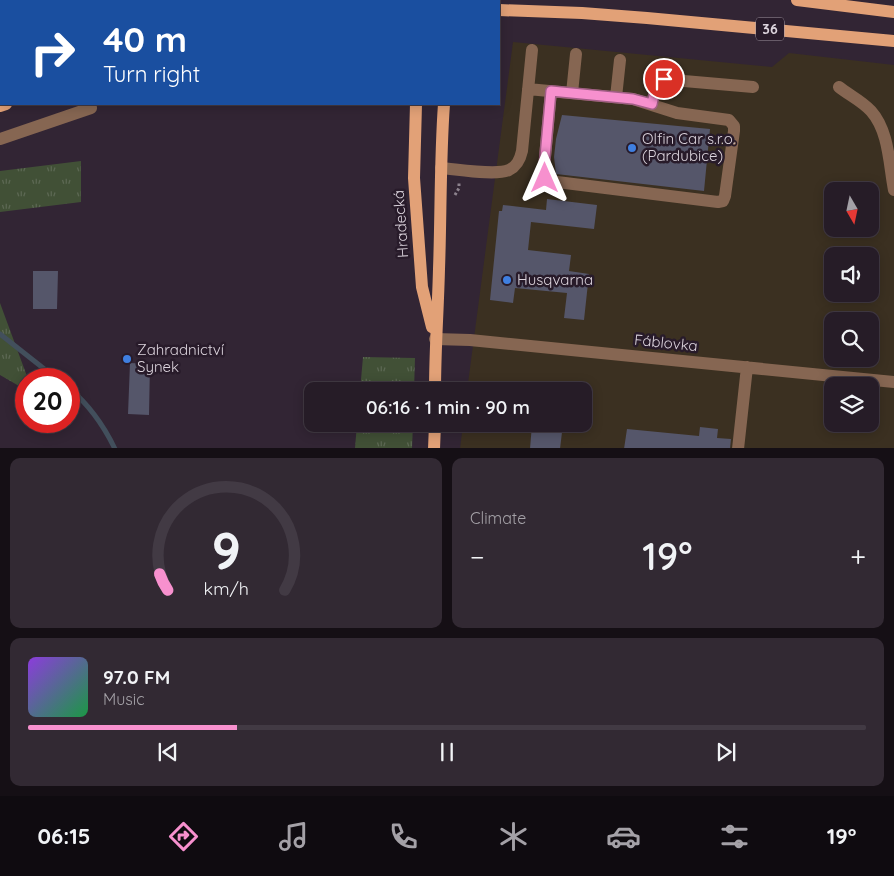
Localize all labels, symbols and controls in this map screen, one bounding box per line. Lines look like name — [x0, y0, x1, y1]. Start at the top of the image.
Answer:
text: 40 m — [103, 17, 187, 61]
road number: 36 — [756, 18, 784, 40]
icon: right — [20, 20, 85, 85]
pin — [643, 58, 685, 100]
text: Turn right — [103, 60, 200, 88]
icon: arrive — [650, 65, 678, 93]
place label: Olfin Car s.r.o. (Pardubice) — [642, 129, 736, 165]
marker: Olfin Car s.r.o. (Pardubice) — [626, 142, 638, 154]
position arrow — [518, 151, 570, 203]
north arrow — [824, 182, 879, 238]
map controls — [824, 182, 879, 432]
street label: Hradecká — [389, 190, 412, 259]
button: sound — [824, 247, 879, 302]
place label: Husqvarna — [517, 270, 593, 289]
marker: Husqvarna — [501, 274, 513, 286]
button: search — [824, 312, 879, 367]
street label: Fáblovka — [633, 330, 699, 355]
place label: Zahradnictví Synek — [137, 340, 225, 376]
marker: Zahradnictví Synek — [121, 353, 133, 365]
speed limit sign: 20 — [15, 368, 80, 433]
button: layers — [824, 377, 879, 432]
text: 06:16 · 1 min · 90 m — [366, 395, 530, 419]
text: Climate — [470, 508, 526, 528]
text: 9 — [211, 517, 241, 582]
text: 19° — [642, 532, 692, 580]
text: − — [470, 539, 485, 574]
text: + — [850, 539, 866, 574]
text: km/h — [203, 577, 249, 599]
text: 97.0 FM — [103, 665, 170, 689]
text: Music — [103, 689, 145, 709]
icon: previous — [154, 738, 182, 766]
icon: pause — [433, 738, 461, 766]
icon: next — [712, 738, 740, 766]
icon: directions — [166, 819, 201, 854]
icon: music — [276, 819, 311, 854]
icon: phone — [386, 819, 421, 854]
icon: climate — [496, 819, 531, 854]
icon: car — [606, 819, 641, 854]
icon: filters — [717, 819, 752, 854]
text: 06:15 — [38, 822, 91, 850]
text: 19° — [827, 822, 856, 850]

